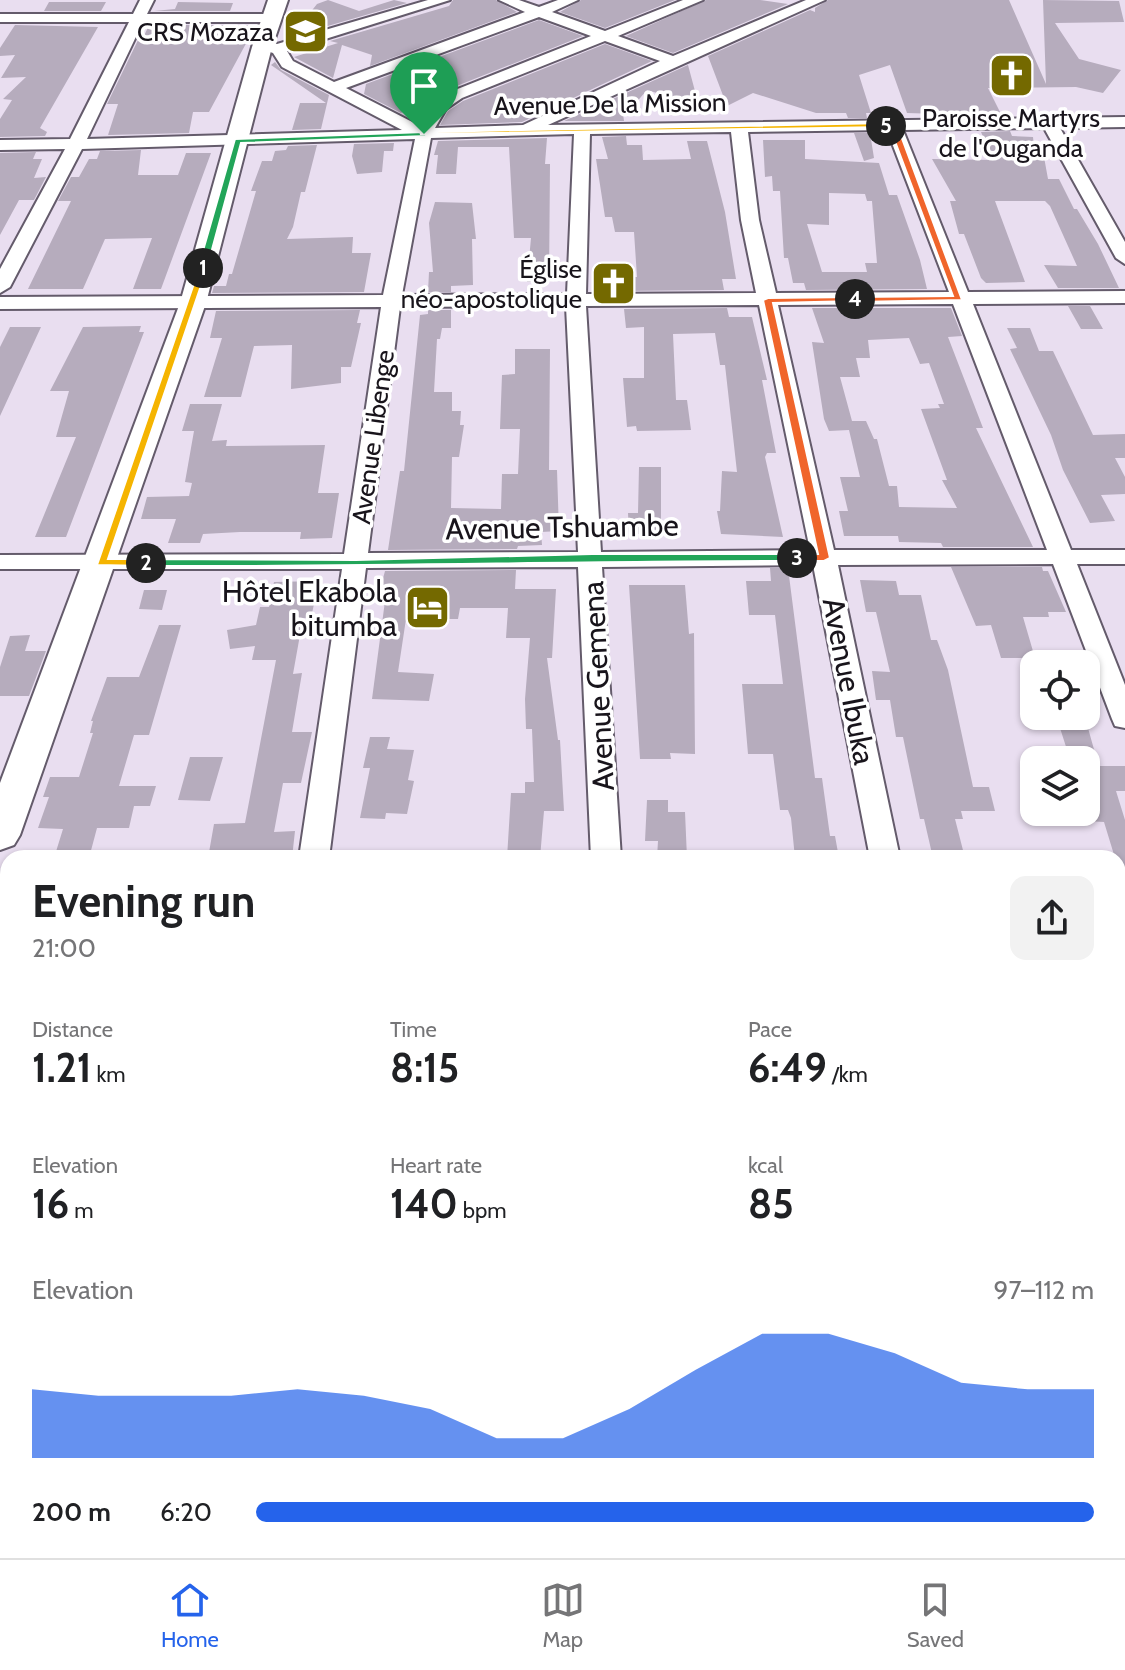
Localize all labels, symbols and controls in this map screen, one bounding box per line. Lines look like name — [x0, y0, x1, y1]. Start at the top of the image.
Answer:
school or university icon: CRS Mozaza — [281, 8, 329, 56]
place label: CRS Mozaza — [137, 16, 275, 48]
church icon: Paroisse Martyrs de l'Ouganda — [987, 51, 1035, 99]
pin — [390, 52, 458, 134]
icon: arrive — [402, 64, 446, 108]
street label: Avenue De la Mission — [493, 86, 727, 122]
place label: Paroisse Martyrs de l'Ouganda — [922, 102, 1100, 164]
pin: 5 — [866, 106, 906, 146]
text: 5 — [880, 112, 892, 139]
pin: 1 — [183, 248, 223, 288]
place label: Église néo-apostolique — [401, 253, 582, 315]
text: 1 — [199, 254, 207, 281]
church icon: Église néo-apostolique — [589, 260, 637, 308]
pin: 4 — [835, 279, 875, 319]
text: 4 — [848, 285, 862, 312]
street label: Avenue Libenge — [345, 348, 401, 526]
street label: Avenue Tshuambe — [445, 506, 679, 548]
pin: 3 — [777, 538, 817, 578]
pin: 2 — [126, 543, 166, 583]
text: 3 — [791, 544, 803, 571]
text: 2 — [140, 549, 152, 576]
place label: Hôtel Ekabola bitumba — [222, 573, 398, 644]
street label: Avenue Gemena — [574, 580, 622, 792]
hotel icon: Hôtel Ekabola bitumba — [404, 584, 452, 632]
street label: Avenue Ibuka — [815, 594, 883, 768]
map controls — [1020, 650, 1100, 826]
button: locate — [1020, 650, 1100, 730]
button: layers — [1020, 746, 1100, 826]
text: Evening run — [32, 875, 255, 928]
button: share — [1010, 876, 1094, 960]
text: 21:00 — [32, 932, 96, 964]
text: Distance — [32, 1016, 113, 1043]
text: Time — [390, 1016, 437, 1043]
text: Pace — [748, 1016, 792, 1043]
text: 1.21 — [32, 1043, 92, 1092]
text: 8:15 — [390, 1043, 459, 1092]
text: 6:49 — [748, 1043, 827, 1092]
text: km — [92, 1061, 126, 1088]
text: /km — [827, 1061, 868, 1088]
text: Elevation — [32, 1152, 118, 1179]
text: Heart rate — [390, 1152, 482, 1179]
text: kcal — [748, 1152, 783, 1179]
text: 16 — [32, 1179, 69, 1228]
text: 140 — [390, 1179, 458, 1228]
text: 85 — [748, 1179, 794, 1228]
text: m — [69, 1197, 94, 1224]
text: bpm — [458, 1197, 507, 1224]
text: Elevation — [32, 1274, 134, 1306]
text: 97–112 m — [994, 1274, 1094, 1306]
text: 200 m — [32, 1496, 111, 1528]
text: 6:20 — [160, 1496, 212, 1528]
tab: Home — [161, 1578, 219, 1653]
tab: Map — [541, 1578, 585, 1653]
tab: Saved — [907, 1578, 964, 1653]

